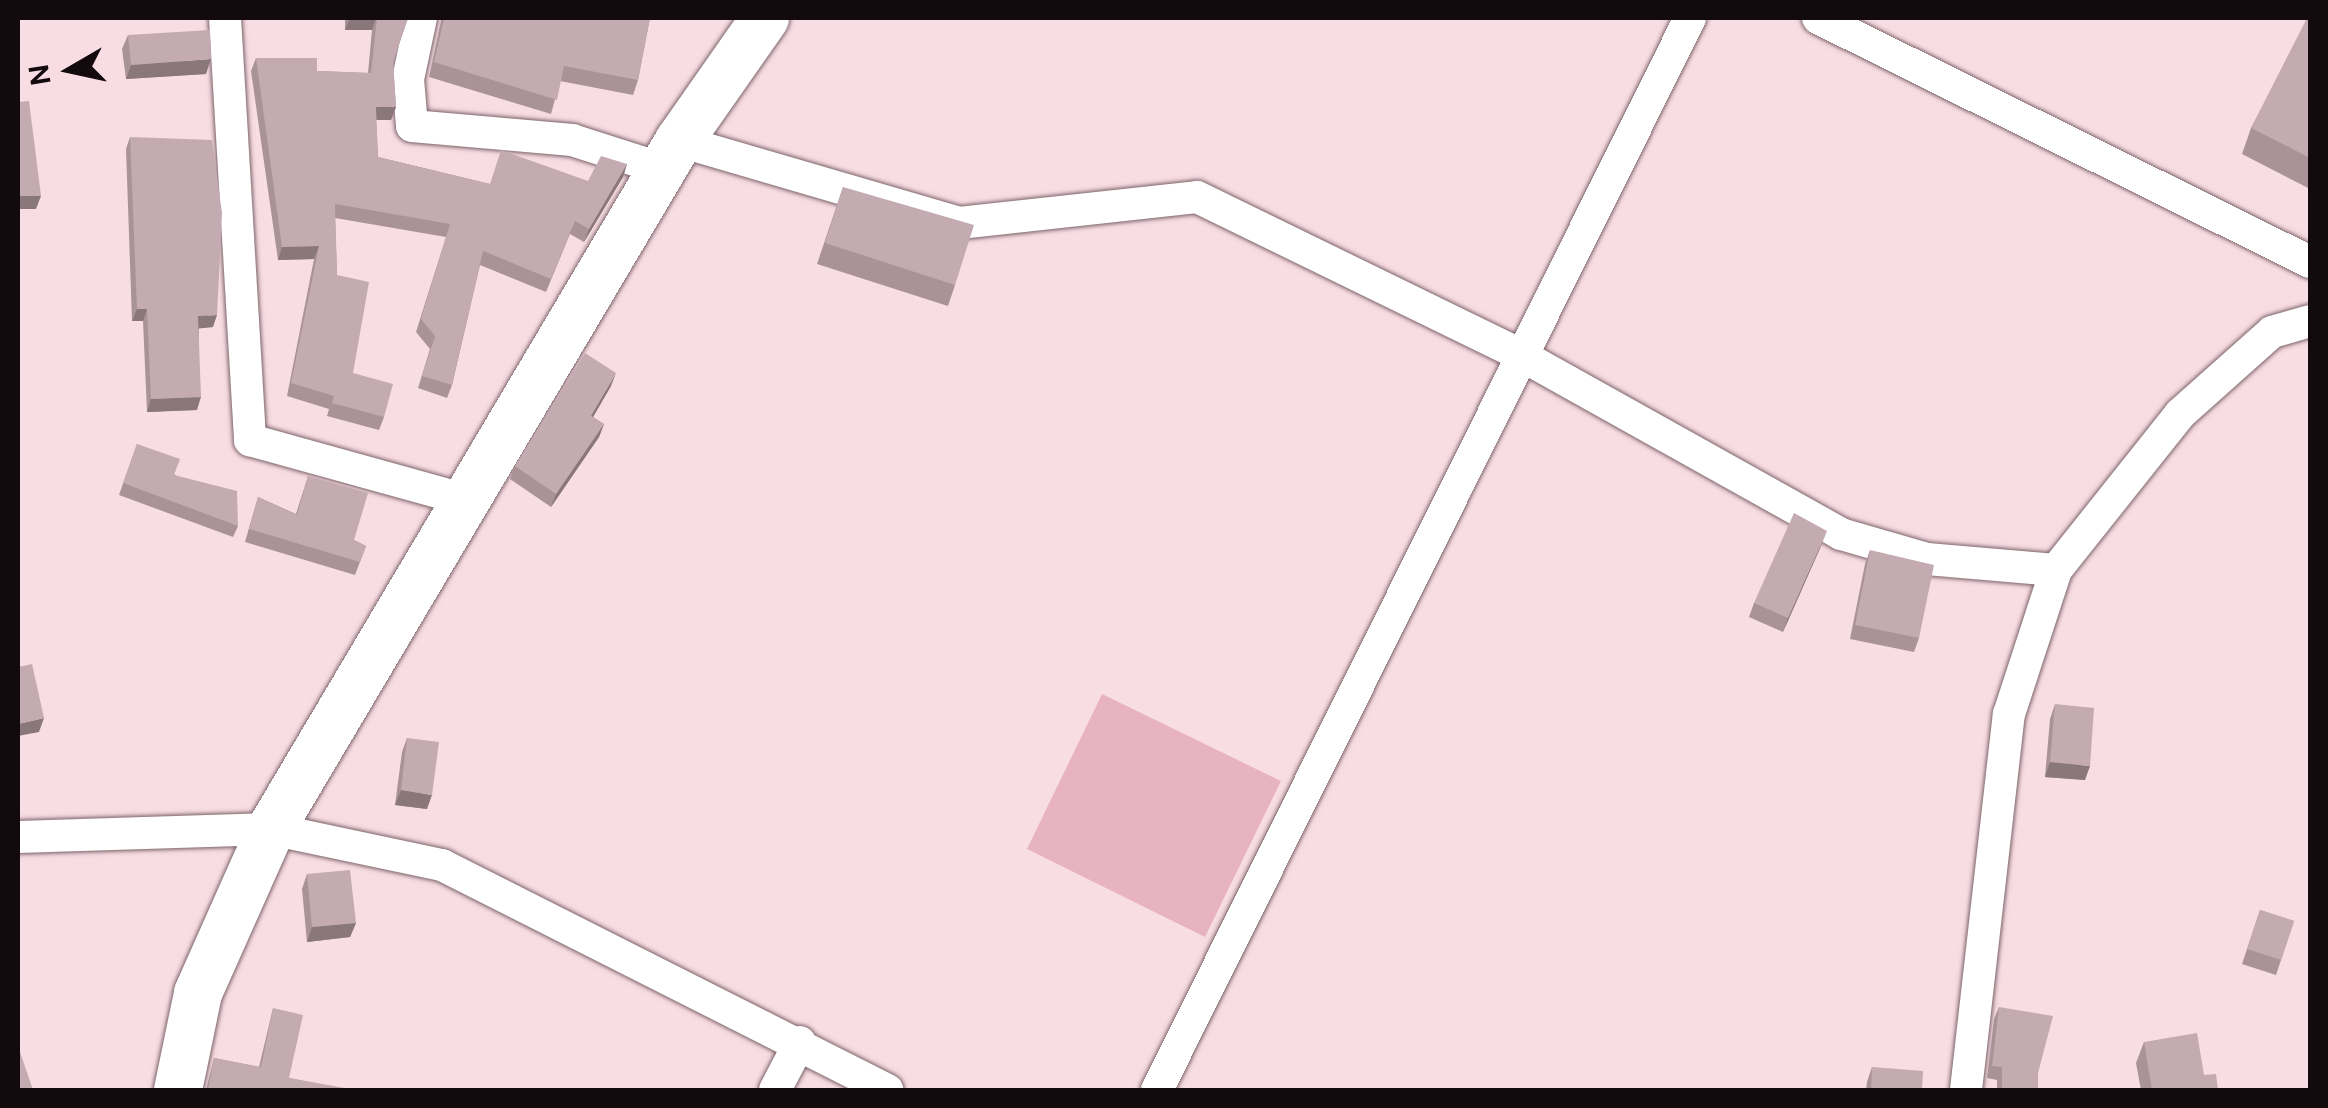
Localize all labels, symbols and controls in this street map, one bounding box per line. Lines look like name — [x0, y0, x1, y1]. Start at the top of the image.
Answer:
north arrow — [20, 20, 120, 120]
text: N — [20, 62, 60, 88]

